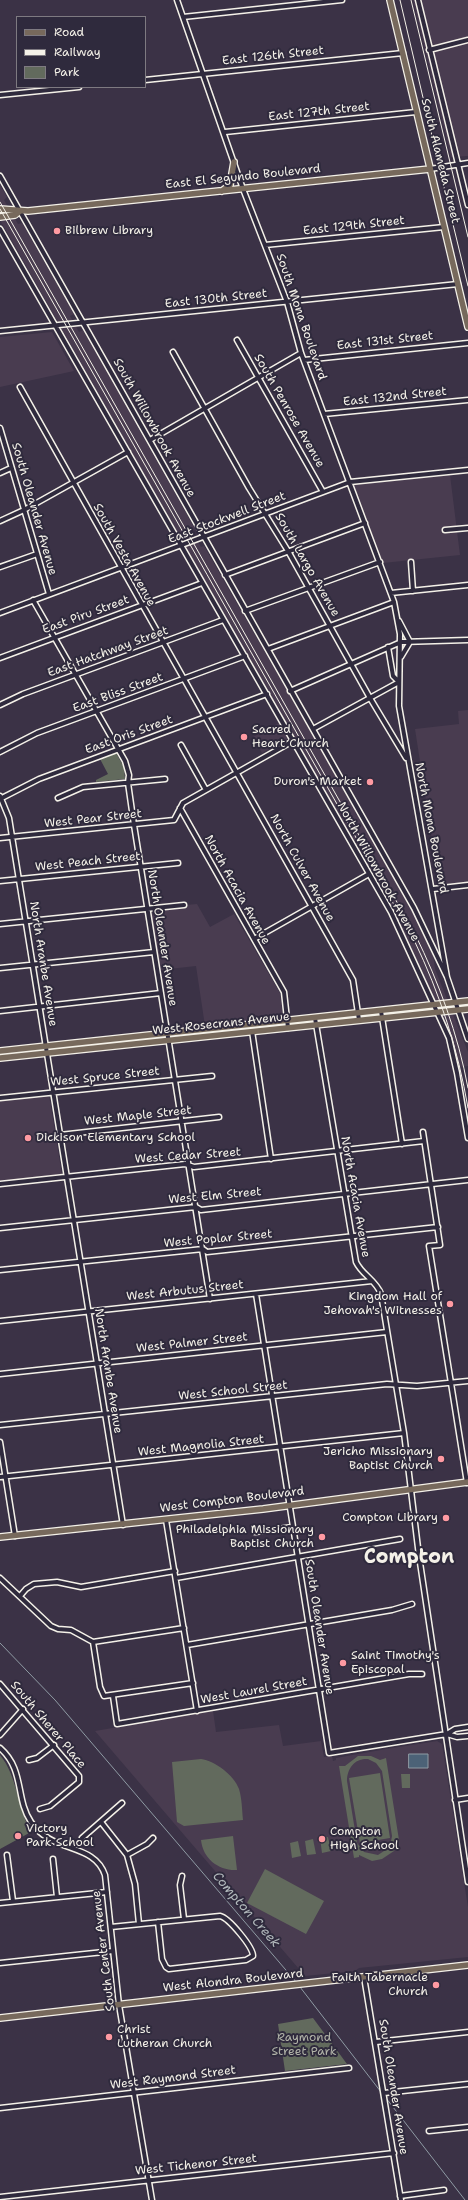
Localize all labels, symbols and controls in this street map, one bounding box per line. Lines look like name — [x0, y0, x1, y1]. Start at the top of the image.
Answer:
legend — [16, 16, 146, 88]
text: Road — [54, 24, 84, 40]
text: Railway — [54, 44, 101, 60]
street label: East 126th Street — [221, 44, 325, 68]
text: Park — [54, 64, 80, 80]
street label: South Alameda Street — [417, 97, 463, 225]
street label: East 127th Street — [268, 100, 370, 124]
street label: East El Segundo Boulevard — [165, 162, 321, 192]
street label: East 129th Street — [303, 214, 405, 238]
place label: Bilbrew Library — [65, 224, 153, 238]
marker: Bilbrew Library — [52, 226, 62, 236]
street label: South Mona Boulevard — [273, 252, 329, 382]
street label: East 130th Street — [164, 286, 268, 312]
street label: East 131st Street — [336, 329, 434, 353]
street label: South Penrose Avenue — [251, 352, 327, 470]
street label: South Willowbrook Avenue — [110, 356, 198, 500]
street label: East 132nd Street — [343, 384, 447, 410]
street label: South Oleander Avenue — [8, 441, 60, 577]
street label: East Stockwell Street — [166, 489, 288, 547]
street label: South Vesta Avenue — [90, 501, 158, 609]
street label: South Largo Avenue — [271, 511, 343, 619]
street label: East Piru Street — [41, 593, 131, 637]
street label: East Hatchway Street — [46, 623, 170, 681]
street label: East Bliss Street — [71, 670, 165, 716]
street label: East Oris Street — [83, 712, 175, 758]
place label: Sacred Heart Church — [252, 723, 329, 751]
marker: Sacred Heart Church — [239, 732, 249, 742]
street label: North Mona Boulevard — [411, 761, 451, 895]
place label: Duron's Market — [273, 775, 362, 789]
marker: Duron's Market — [365, 777, 375, 787]
street label: North Willowbrook Avenue — [334, 800, 422, 944]
street label: West Pear Street — [43, 807, 143, 831]
street label: North Culver Avenue — [267, 812, 337, 924]
street label: North Acacia Avenue — [201, 833, 273, 947]
street label: West Peach Street — [35, 849, 141, 875]
street label: North Oleander Avenue — [144, 869, 180, 1007]
street label: North Aranbe Avenue — [26, 900, 60, 1028]
street label: West Rosecrans Avenue — [152, 1010, 290, 1038]
street label: West Spruce Street — [50, 1064, 160, 1090]
street label: West Maple Street — [84, 1103, 192, 1129]
place label: Dickison Elementary School — [36, 1131, 195, 1145]
marker: Dickison Elementary School — [23, 1133, 33, 1143]
street label: North Acacia Avenue — [337, 1135, 373, 1259]
street label: West Cedar Street — [134, 1145, 242, 1167]
street label: West Elm Street — [168, 1185, 262, 1207]
street label: West Poplar Street — [163, 1227, 273, 1251]
street label: West Arbutus Street — [126, 1278, 244, 1304]
place label: Kingdom Hall of Jehovah's Witnesses — [323, 1290, 442, 1318]
marker: Kingdom Hall of Jehovah's Witnesses — [445, 1299, 455, 1309]
street label: North Aranbe Avenue — [91, 1307, 125, 1435]
street label: West Palmer Street — [136, 1330, 248, 1356]
street label: West School Street — [178, 1378, 288, 1404]
street label: West Magnolia Street — [137, 1432, 265, 1460]
place label: Jericho Missionary Baptist Church — [323, 1445, 433, 1473]
marker: Jericho Missionary Baptist Church — [436, 1454, 446, 1464]
street label: West Compton Boulevard — [159, 1484, 305, 1516]
place label: Compton Library — [342, 1511, 438, 1525]
marker: Compton Library — [441, 1513, 451, 1523]
place label: Philadelphia Missionary Baptist Church — [176, 1523, 314, 1551]
marker: Philadelphia Missionary Baptist Church — [317, 1532, 327, 1542]
district label: Compton — [364, 1546, 454, 1570]
street label: South Oleander Avenue — [301, 1558, 337, 1696]
place label: Saint Timothy's Episcopal — [351, 1649, 440, 1677]
marker: Saint Timothy's Episcopal — [338, 1658, 348, 1668]
street label: West Laurel Street — [200, 1675, 308, 1707]
street label: South Sherer Place — [7, 1678, 89, 1772]
place label: Victory Park School — [26, 1822, 94, 1850]
place label: Compton High School — [330, 1825, 399, 1853]
marker: Victory Park School — [13, 1831, 23, 1841]
marker: Compton High School — [317, 1834, 327, 1844]
water label: Compton Creek — [209, 1869, 283, 1951]
street label: South Center Avenue — [89, 1890, 119, 2012]
street label: West Alondra Boulevard — [162, 1966, 304, 1996]
place label: Faith Tabernacle Church — [331, 1971, 428, 1999]
marker: Faith Tabernacle Church — [431, 1980, 441, 1990]
street label: South Oleander Avenue — [375, 2018, 411, 2156]
place label: Christ Lutheran Church — [117, 2023, 212, 2051]
park label: Raymond Street Park — [271, 2031, 337, 2059]
marker: Christ Lutheran Church — [104, 2032, 114, 2042]
street label: West Raymond Street — [109, 2063, 237, 2093]
street label: West Tichenor Street — [134, 2151, 258, 2179]

